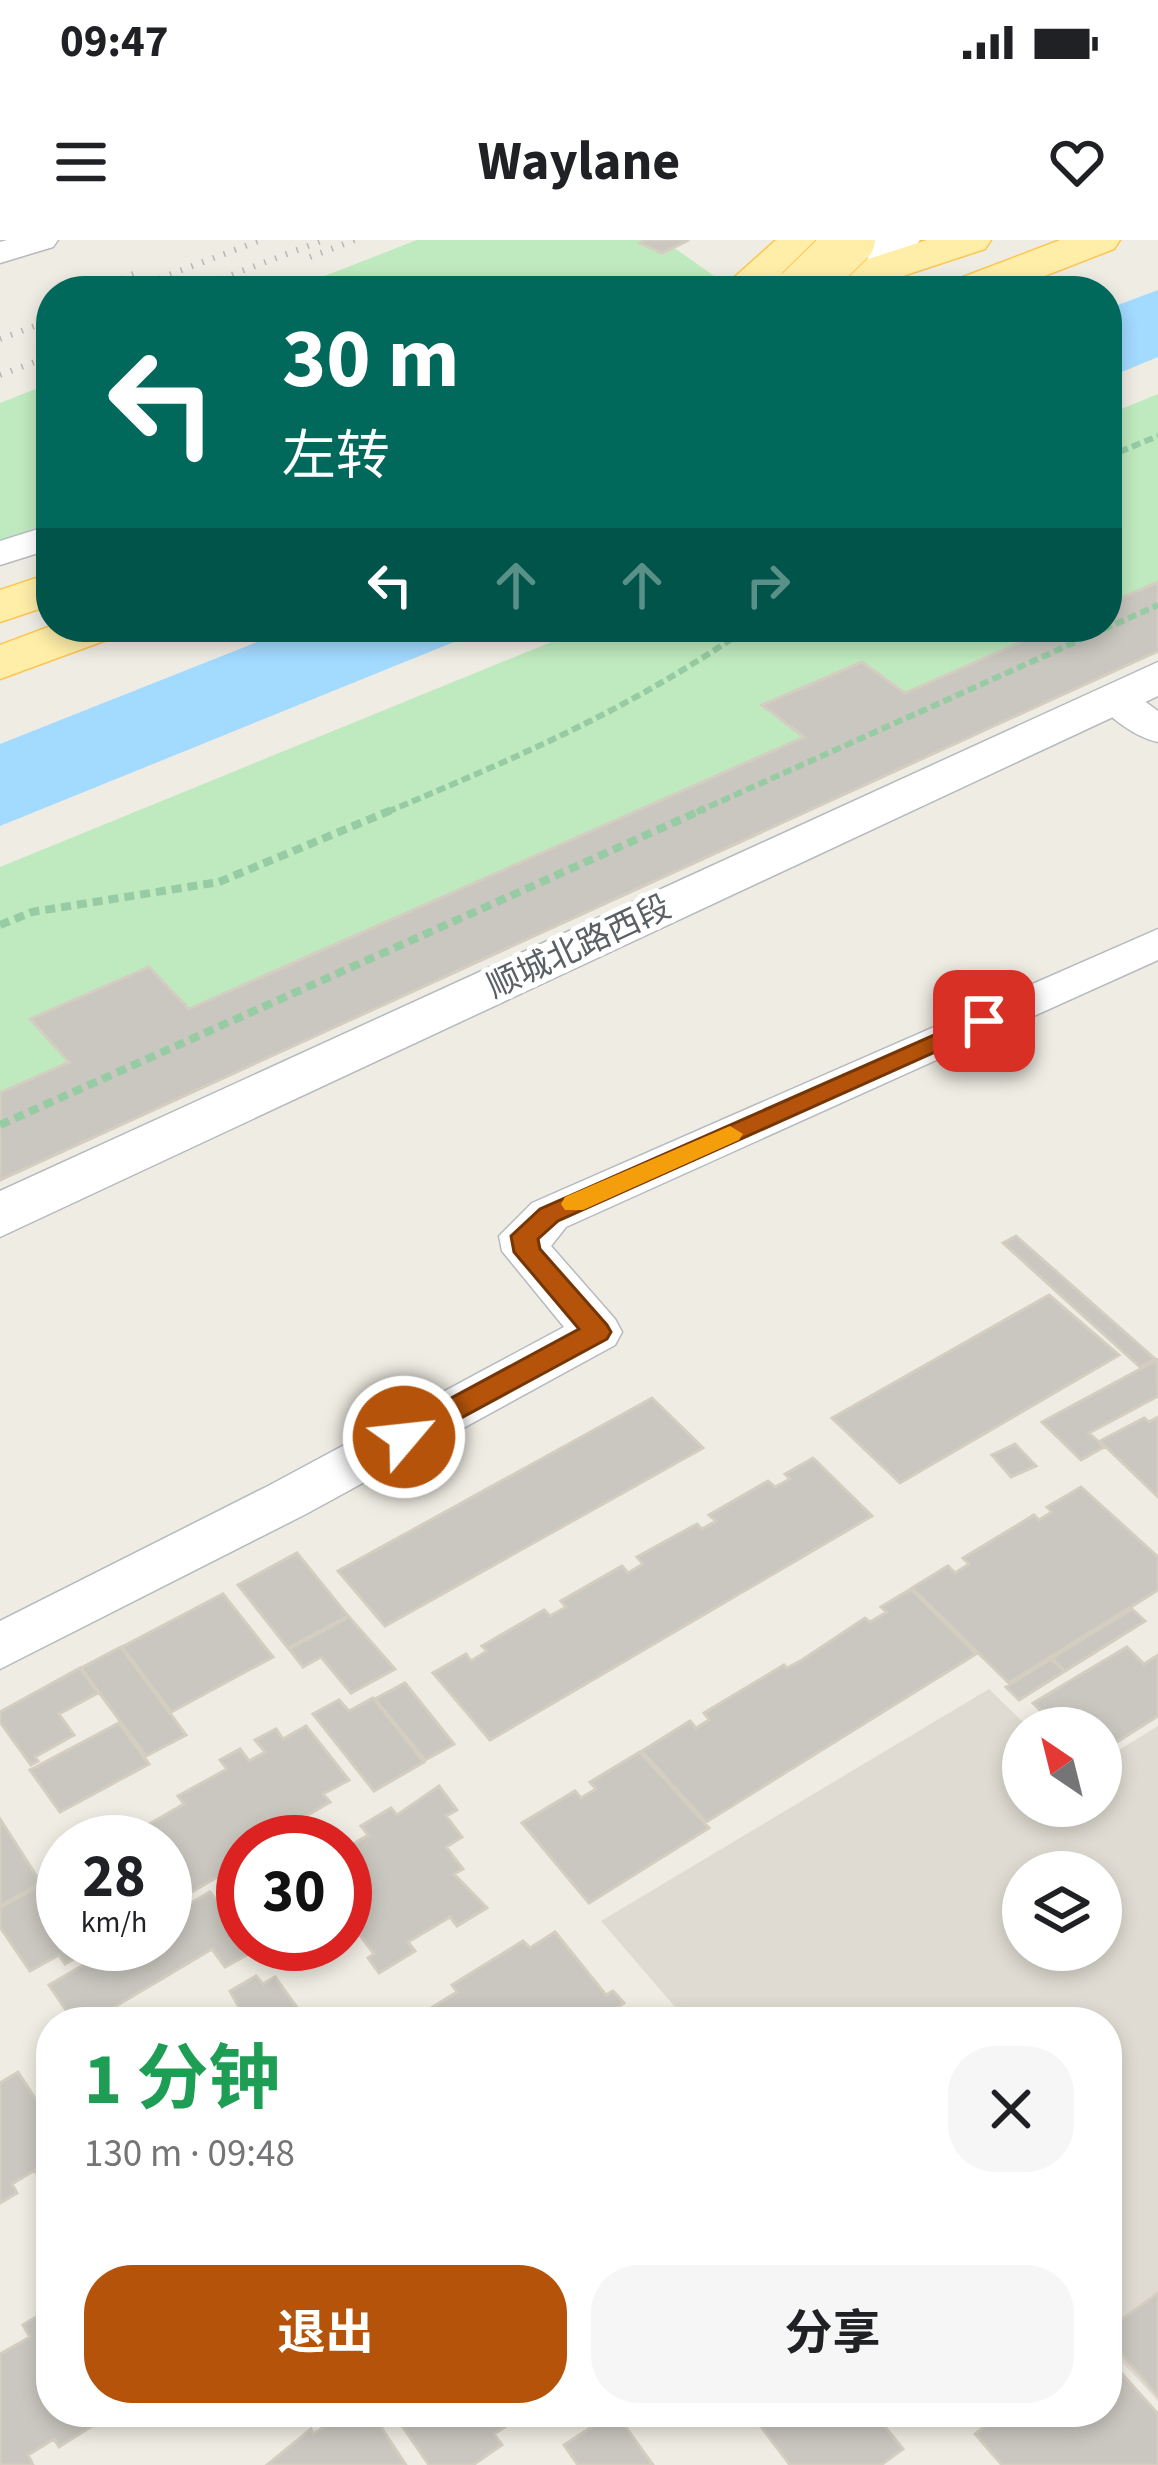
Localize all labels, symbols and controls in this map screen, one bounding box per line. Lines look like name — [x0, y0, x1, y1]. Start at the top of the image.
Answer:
text: 09:47 — [60, 10, 169, 74]
text: Waylane — [478, 124, 680, 201]
icon: menu — [48, 129, 114, 195]
icon: heart — [1044, 129, 1110, 195]
text: 30 m — [282, 300, 460, 420]
icon: left — [84, 324, 240, 480]
text: 左转 — [282, 419, 390, 496]
icon: left — [357, 552, 423, 618]
icon: ahead — [483, 552, 549, 618]
icon: ahead — [609, 552, 675, 618]
icon: right — [735, 552, 801, 618]
street label: 顺城北路西段 — [479, 884, 679, 1010]
pin — [933, 970, 1035, 1072]
icon: arrive — [951, 988, 1017, 1054]
position arrow — [341, 1374, 467, 1500]
north arrow — [1002, 1707, 1122, 1827]
map controls — [1002, 1707, 1122, 1971]
speed limit sign: 30 — [216, 1815, 372, 1971]
text: 28 — [82, 1835, 146, 1920]
button: layers — [1002, 1851, 1122, 1971]
text: km/h — [81, 1901, 147, 1944]
text: 1 分钟 — [84, 2029, 280, 2132]
button: close — [948, 2046, 1074, 2172]
text: 130 m · 09:48 — [84, 2126, 295, 2182]
button: 退出 — [84, 2265, 567, 2403]
button: 分享 — [591, 2265, 1074, 2403]

